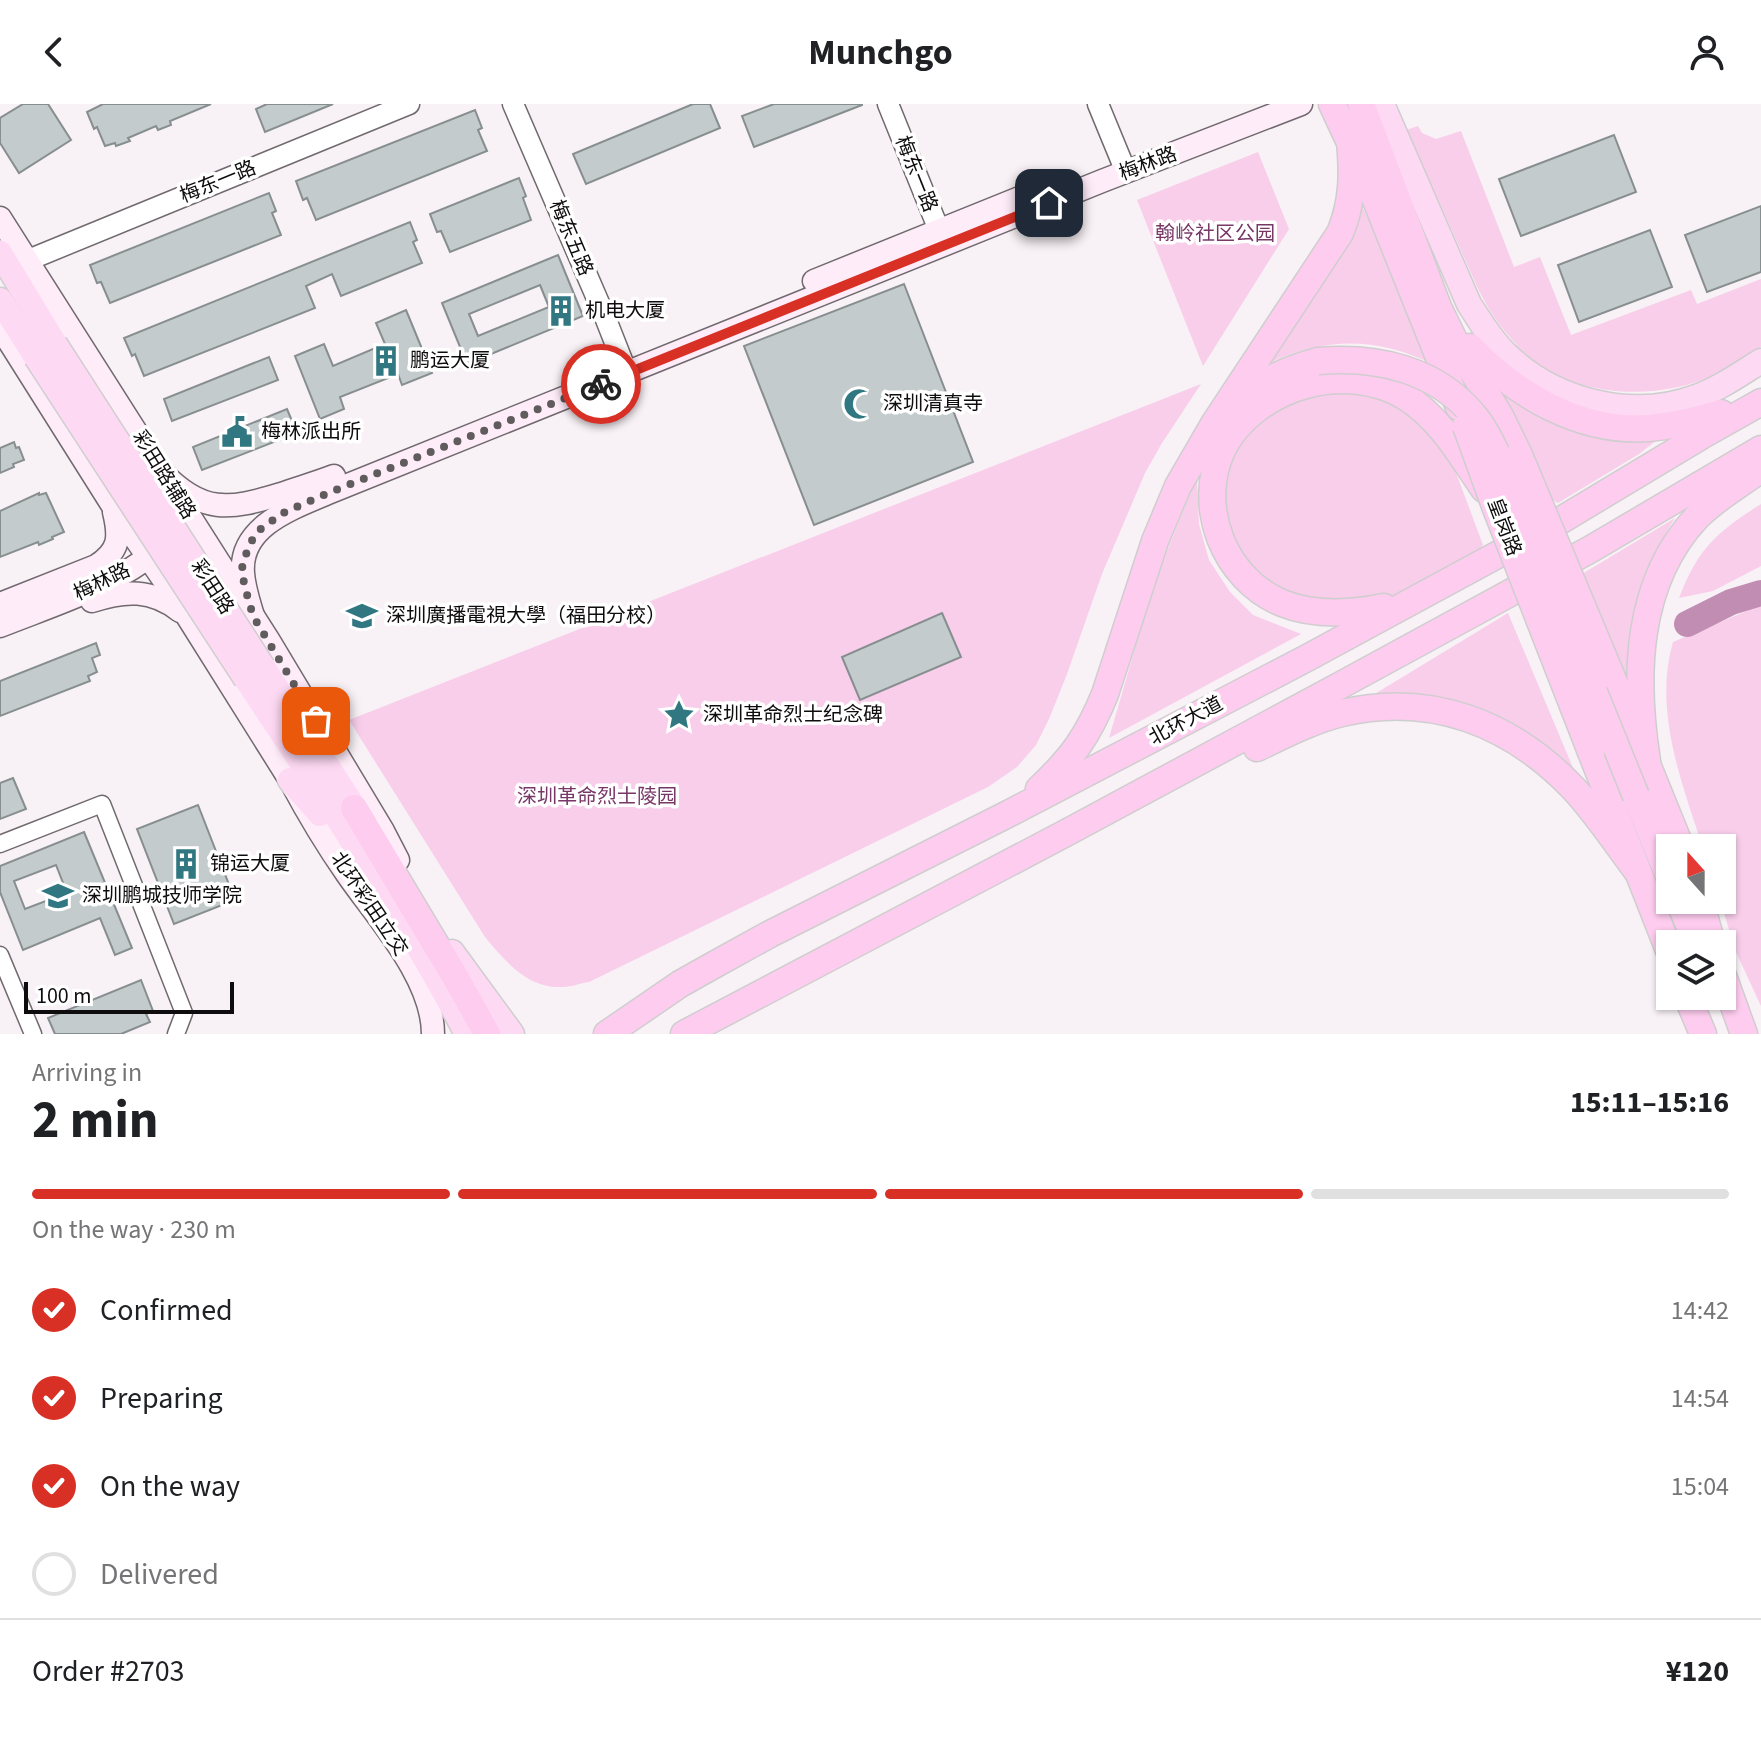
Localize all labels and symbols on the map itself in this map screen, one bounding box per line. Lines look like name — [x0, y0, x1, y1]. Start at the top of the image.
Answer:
street label: 梅东一路 — [888, 132, 944, 216]
street label: 梅林路 — [1115, 140, 1181, 188]
street label: 梅东一路 — [176, 154, 260, 210]
pin — [1015, 169, 1083, 237]
street label: 梅东五路 — [542, 196, 600, 280]
park label: 翰岭社区公园 — [1155, 220, 1275, 248]
building icon: 机电大厦 — [544, 294, 578, 328]
place label: 机电大厦 — [585, 297, 665, 325]
building icon: 鹏运大厦 — [369, 344, 403, 378]
courier — [561, 344, 641, 424]
place label: 鹏运大厦 — [410, 347, 490, 375]
mosque icon: 深圳清真寺 — [842, 387, 876, 421]
place label: 深圳清真寺 — [883, 390, 983, 418]
public building icon: 梅林派出所 — [220, 415, 254, 449]
place label: 梅林派出所 — [261, 418, 361, 446]
street label: 彩田路辅路 — [126, 425, 202, 525]
street label: 皇岗路 — [1480, 494, 1528, 560]
street label: 彩田路 — [184, 554, 240, 620]
street label: 梅林路 — [69, 556, 135, 608]
school or university icon: 深圳廣播電視大學（福田分校） — [345, 599, 379, 633]
place label: 深圳廣播電視大學（福田分校） — [386, 602, 666, 630]
pin — [282, 687, 350, 755]
street label: 北环大道 — [1144, 690, 1228, 752]
place icon: 深圳革命烈士纪念碑 — [662, 698, 696, 732]
place label: 深圳革命烈士纪念碑 — [703, 701, 883, 729]
park label: 深圳革命烈士陵园 — [517, 783, 677, 811]
north arrow — [1656, 834, 1736, 914]
street label: 北环彩田立交 — [324, 846, 414, 962]
building icon: 锦运大厦 — [169, 847, 203, 881]
place label: 锦运大厦 — [210, 850, 290, 878]
school or university icon: 深圳鹏城技师学院 — [41, 879, 75, 913]
place label: 深圳鹏城技师学院 — [82, 882, 242, 910]
scale bar — [24, 978, 234, 1014]

